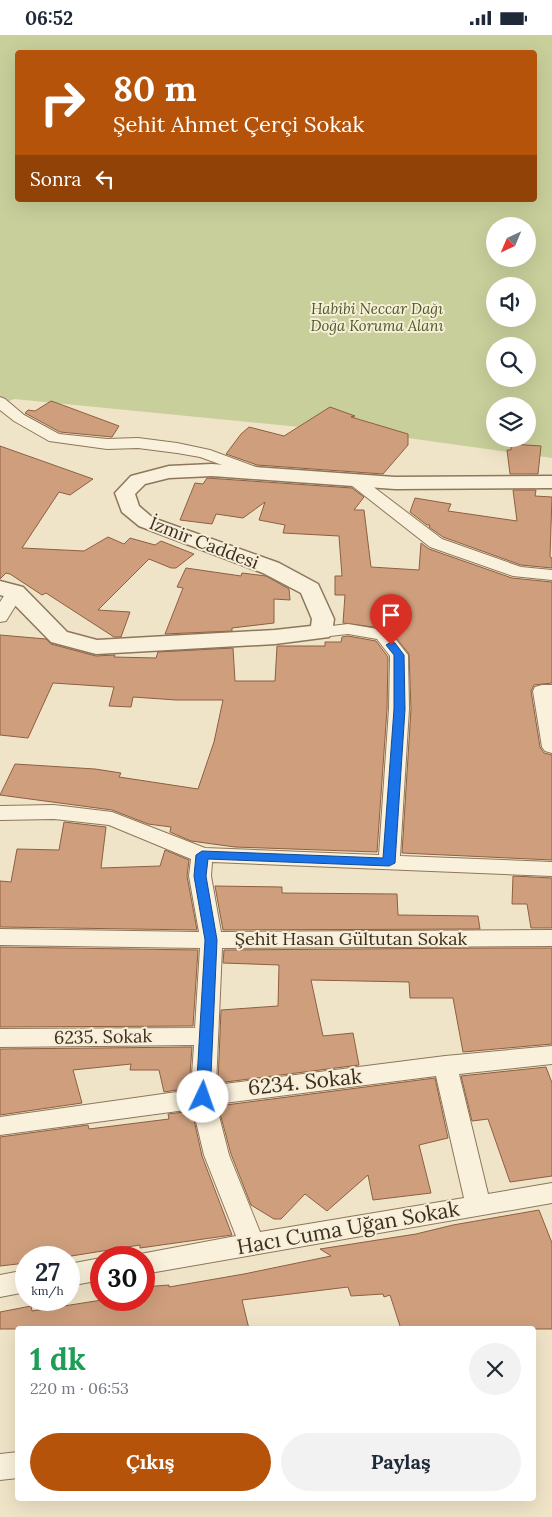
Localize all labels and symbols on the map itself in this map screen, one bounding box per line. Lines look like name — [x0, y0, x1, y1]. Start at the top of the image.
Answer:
north arrow — [486, 217, 536, 267]
park label: Habibi Neccar Dağı Doğa Koruma Alanı — [310, 299, 444, 335]
street label: İzmir Caddesi — [146, 511, 262, 574]
pin — [370, 594, 412, 645]
street label: Şehit Hasan Gültutan Sokak — [235, 927, 467, 950]
street label: 6235. Sokak — [54, 1024, 153, 1049]
street label: 6234. Sokak — [247, 1062, 364, 1101]
position arrow — [176, 1070, 228, 1122]
street label: Hacı Cuma Uğan Sokak — [235, 1195, 462, 1260]
speed limit sign: 30 — [90, 1246, 155, 1311]

